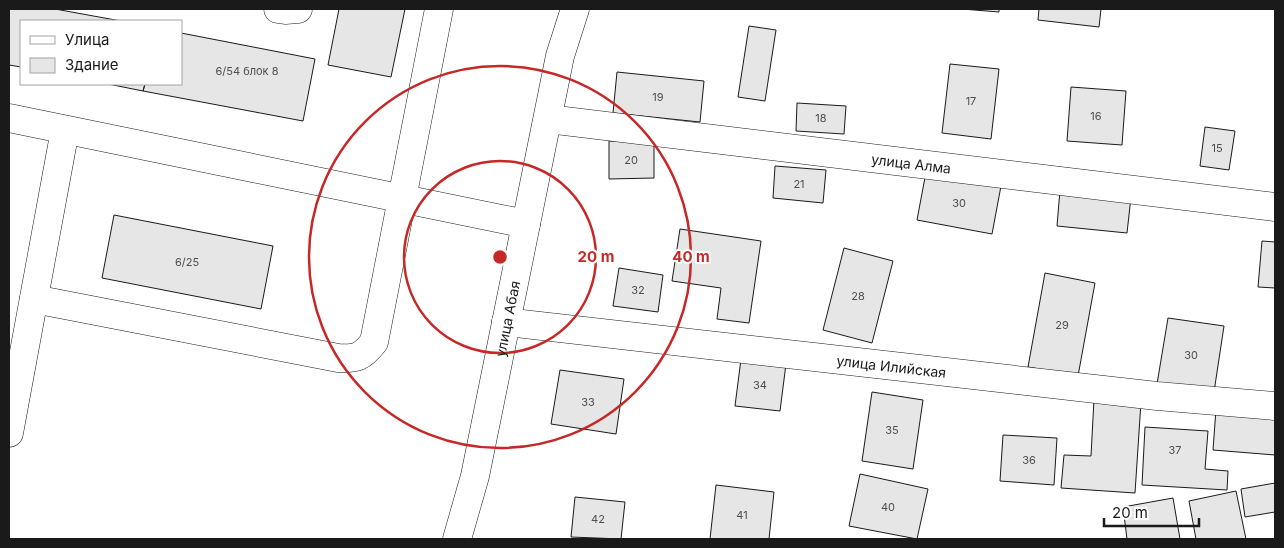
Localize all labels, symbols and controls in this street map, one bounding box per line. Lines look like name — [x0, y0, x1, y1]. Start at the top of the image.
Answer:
legend — [20, 20, 182, 85]
text: Улица — [65, 30, 109, 49]
text: Здание — [65, 55, 119, 74]
house number: 6/54 блок 8 — [216, 64, 279, 78]
house number: 19 — [652, 90, 664, 104]
house number: 17 — [966, 94, 976, 108]
house number: 16 — [1090, 109, 1102, 123]
house number: 18 — [815, 111, 827, 125]
house number: 15 — [1211, 141, 1223, 155]
street label: улица Алма — [871, 150, 952, 176]
house number: 20 — [624, 153, 638, 167]
house number: 21 — [793, 177, 805, 191]
house number: 30 — [952, 196, 966, 210]
text: 20 m — [578, 247, 614, 266]
text: 40 m — [672, 247, 710, 266]
centre of rings — [491, 248, 509, 266]
house number: 6/25 — [175, 255, 199, 269]
street label: улица Абая — [491, 279, 523, 358]
house number: 32 — [631, 283, 645, 297]
house number: 28 — [851, 289, 865, 303]
house number: 29 — [1055, 318, 1069, 332]
house number: 30 — [1184, 348, 1198, 362]
street label: улица Илийская — [836, 351, 947, 380]
house number: 34 — [753, 378, 767, 392]
house number: 33 — [581, 395, 595, 409]
house number: 35 — [885, 423, 899, 437]
house number: 37 — [1168, 443, 1182, 457]
house number: 36 — [1022, 453, 1036, 467]
scale bar — [1104, 496, 1199, 528]
house number: 40 — [881, 500, 895, 514]
text: 20 m — [1112, 503, 1148, 522]
house number: 41 — [736, 508, 748, 522]
house number: 42 — [591, 512, 605, 526]

